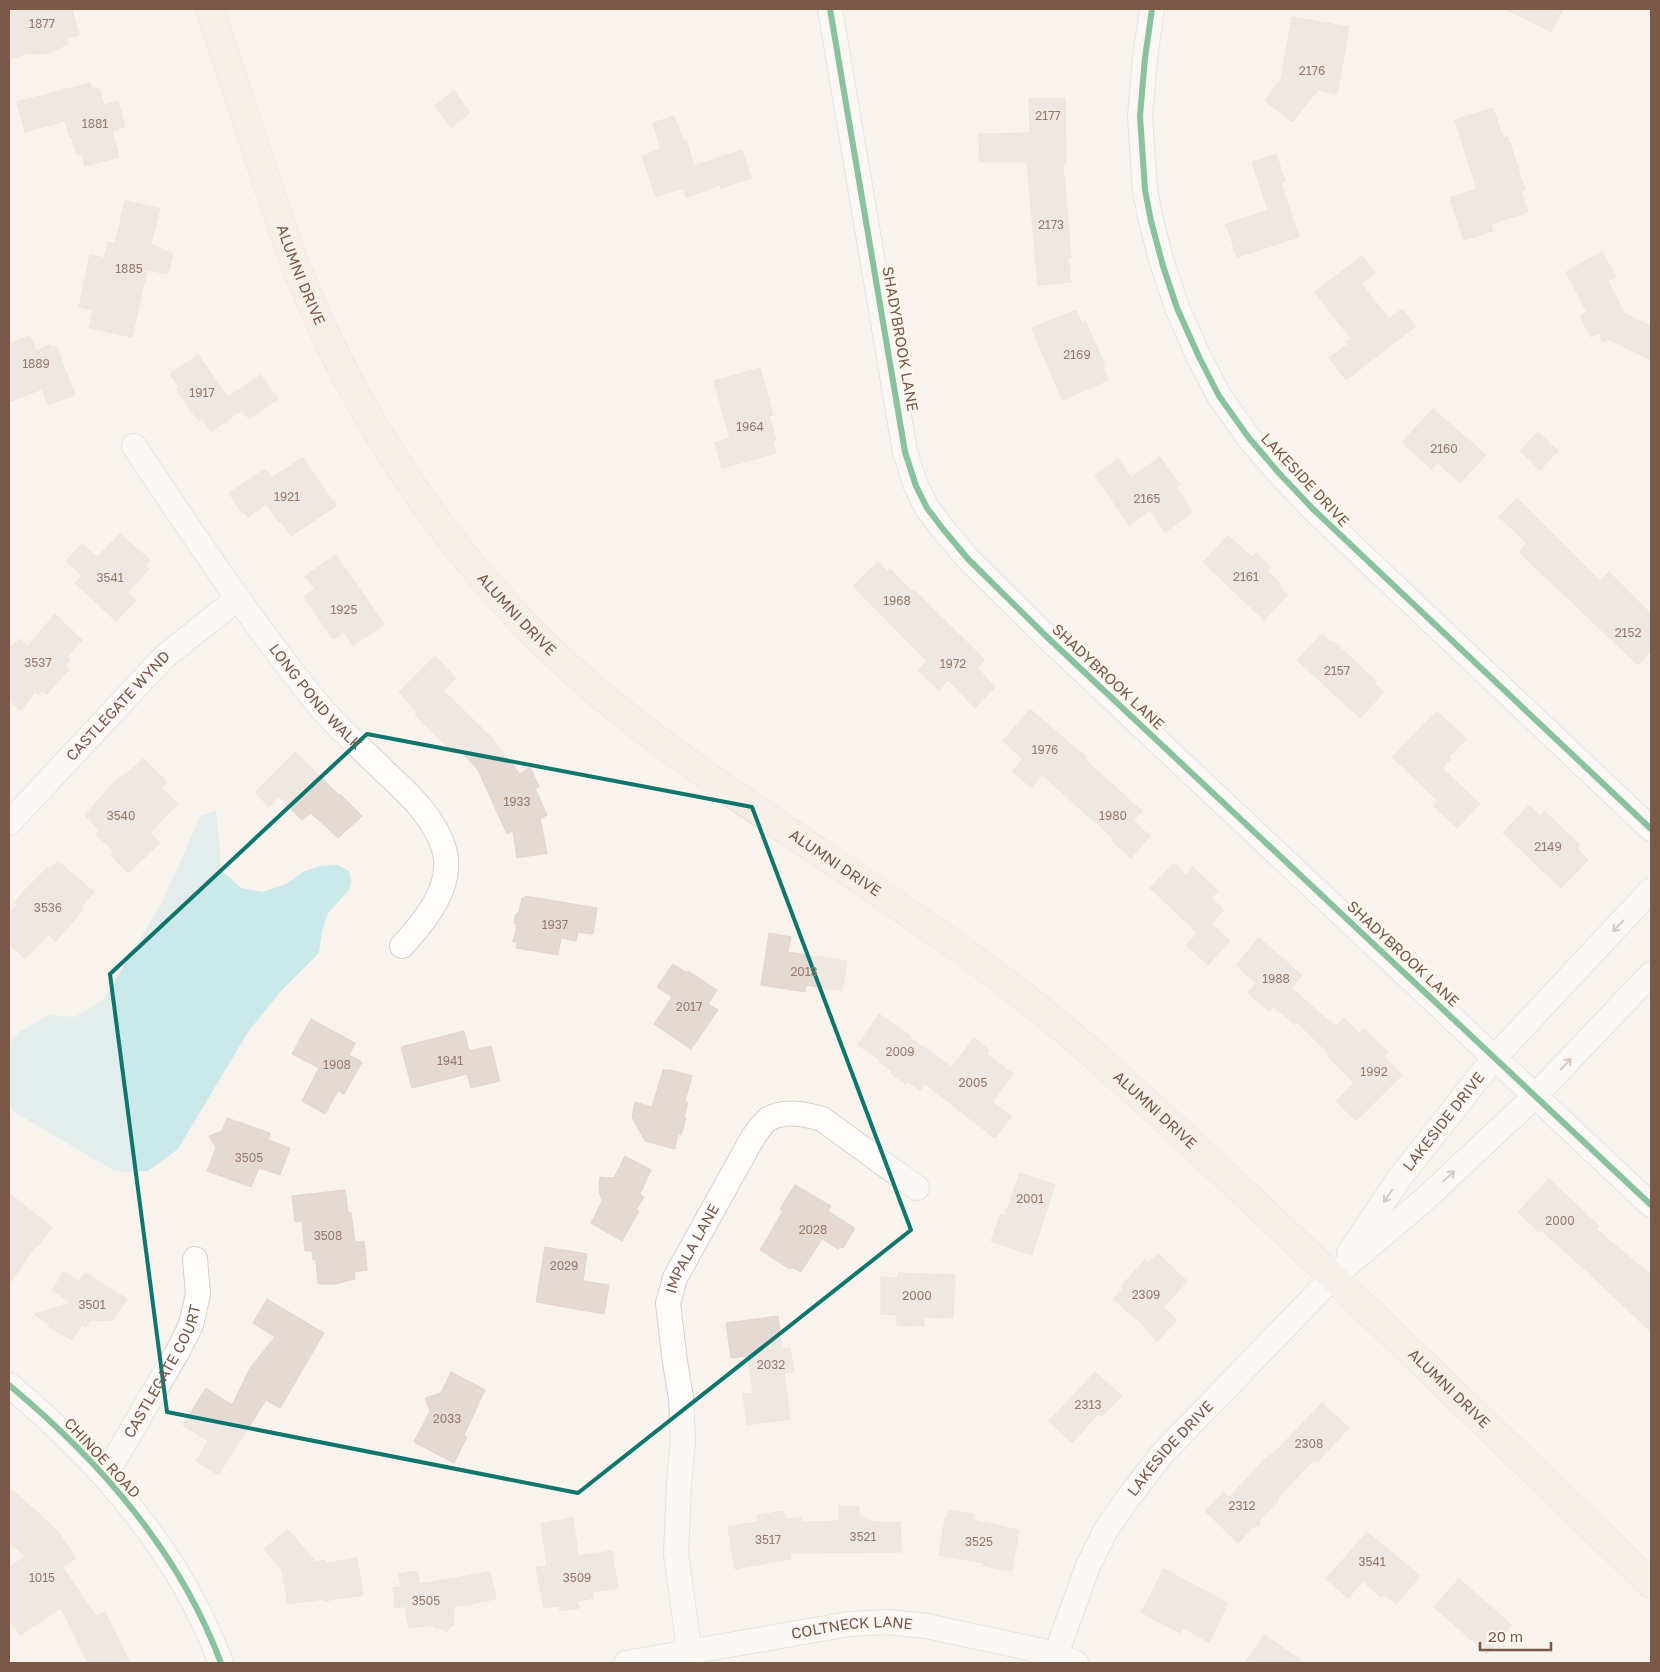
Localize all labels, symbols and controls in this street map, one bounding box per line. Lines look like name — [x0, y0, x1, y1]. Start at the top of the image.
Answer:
house number: 1877 — [29, 16, 55, 31]
house number: 2176 — [1299, 63, 1325, 78]
house number: 2177 — [1035, 108, 1061, 123]
house number: 1881 — [82, 116, 108, 131]
house number: 2173 — [1038, 217, 1064, 232]
street label: ALUMNI DRIVE — [274, 222, 330, 328]
house number: 1885 — [115, 261, 143, 276]
street label: SHADYBROOK LANE — [879, 265, 923, 413]
house number: 2169 — [1063, 347, 1091, 362]
house number: 1889 — [22, 356, 50, 371]
house number: 1917 — [189, 385, 215, 400]
house number: 1964 — [736, 419, 764, 434]
street label: LAKESIDE DRIVE — [1258, 429, 1354, 530]
house number: 2160 — [1430, 441, 1458, 456]
house number: 1921 — [274, 489, 300, 504]
house number: 2165 — [1133, 491, 1161, 506]
street label: ALUMNI DRIVE — [474, 569, 560, 659]
house number: 2161 — [1233, 569, 1259, 584]
house number: 3541 — [96, 570, 124, 585]
house number: 1968 — [883, 593, 911, 608]
house number: 1925 — [330, 602, 358, 617]
street label: SHADYBROOK LANE — [1049, 620, 1169, 733]
house number: 2152 — [1615, 625, 1641, 640]
street label: LONG POND WALK — [266, 640, 366, 753]
street label: CASTLEGATE WYND — [62, 647, 173, 764]
house number: 3537 — [24, 655, 52, 670]
house number: 1972 — [940, 656, 966, 671]
house number: 2157 — [1324, 663, 1350, 678]
house number: 1976 — [1032, 742, 1058, 757]
house number: 1933 — [503, 794, 531, 809]
house number: 3540 — [107, 808, 135, 823]
house number: 1980 — [1099, 808, 1127, 823]
street label: ALUMNI DRIVE — [786, 825, 885, 899]
house number: 2149 — [1534, 839, 1562, 854]
street label: SHADYBROOK LANE — [1344, 897, 1464, 1010]
house number: 3536 — [34, 900, 62, 915]
house number: 1937 — [542, 917, 568, 932]
one-way arrow — [1612, 919, 1624, 932]
house number: 2013 — [790, 964, 818, 979]
house number: 1988 — [1262, 971, 1290, 986]
house number: 2017 — [676, 999, 702, 1014]
house number: 2009 — [885, 1044, 915, 1059]
house number: 1941 — [437, 1053, 463, 1068]
house number: 1908 — [323, 1057, 351, 1072]
one-way arrow — [1560, 1057, 1572, 1070]
house number: 1992 — [1360, 1064, 1388, 1079]
street label: ALUMNI DRIVE — [1110, 1067, 1201, 1152]
street label: LAKESIDE DRIVE — [1398, 1068, 1488, 1174]
house number: 2005 — [959, 1075, 987, 1090]
house number: 3505 — [235, 1150, 263, 1165]
one-way arrow — [1443, 1170, 1456, 1182]
one-way arrow — [1383, 1188, 1393, 1202]
house number: 2001 — [1016, 1191, 1044, 1206]
street label: IMPALA LANE — [661, 1200, 722, 1295]
house number: 2000 — [1545, 1213, 1575, 1228]
house number: 2028 — [799, 1222, 827, 1237]
house number: 3508 — [314, 1228, 342, 1243]
house number: 2029 — [550, 1258, 578, 1273]
house number: 2309 — [1132, 1287, 1160, 1302]
house number: 2000 — [902, 1288, 932, 1303]
house number: 3501 — [78, 1297, 106, 1312]
street label: CASTLEGATE COURT — [119, 1303, 203, 1441]
street label: ALUMNI DRIVE — [1405, 1345, 1494, 1431]
house number: 2032 — [757, 1357, 785, 1372]
house number: 2313 — [1075, 1397, 1101, 1412]
street label: LAKESIDE DRIVE — [1123, 1397, 1217, 1499]
house number: 2033 — [433, 1411, 461, 1426]
street label: CHINOE ROAD — [61, 1413, 145, 1501]
house number: 2308 — [1295, 1436, 1323, 1451]
house number: 2312 — [1229, 1498, 1255, 1513]
house number: 3521 — [850, 1529, 877, 1544]
house number: 3517 — [755, 1532, 781, 1547]
house number: 3525 — [965, 1534, 993, 1549]
house number: 3541 — [1358, 1554, 1386, 1569]
house number: 1015 — [29, 1570, 55, 1585]
house number: 3509 — [563, 1570, 591, 1585]
house number: 3505 — [412, 1593, 440, 1608]
street label: COLTNECK LANE — [790, 1612, 914, 1642]
scale bar — [1480, 1620, 1551, 1652]
text: 20 m — [1488, 1627, 1523, 1645]

